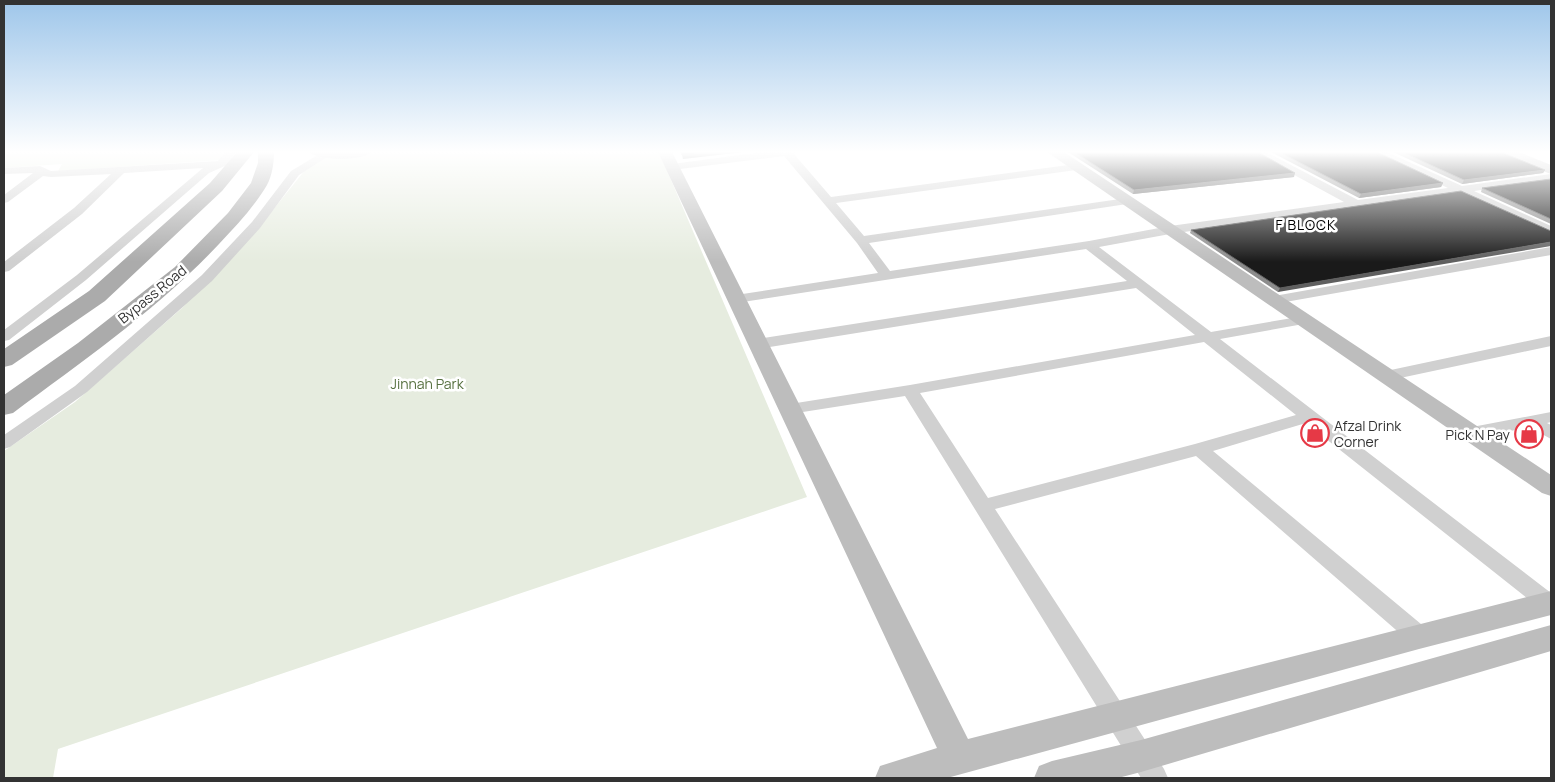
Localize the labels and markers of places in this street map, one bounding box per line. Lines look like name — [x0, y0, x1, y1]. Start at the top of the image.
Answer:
place label: Afzal Drink Corner — [1334, 416, 1402, 451]
shop icon: Afzal Drink Corner — [1300, 418, 1330, 448]
shop icon: Pick N Pay — [1514, 419, 1544, 449]
place label: Pick N Pay — [1446, 425, 1511, 444]

